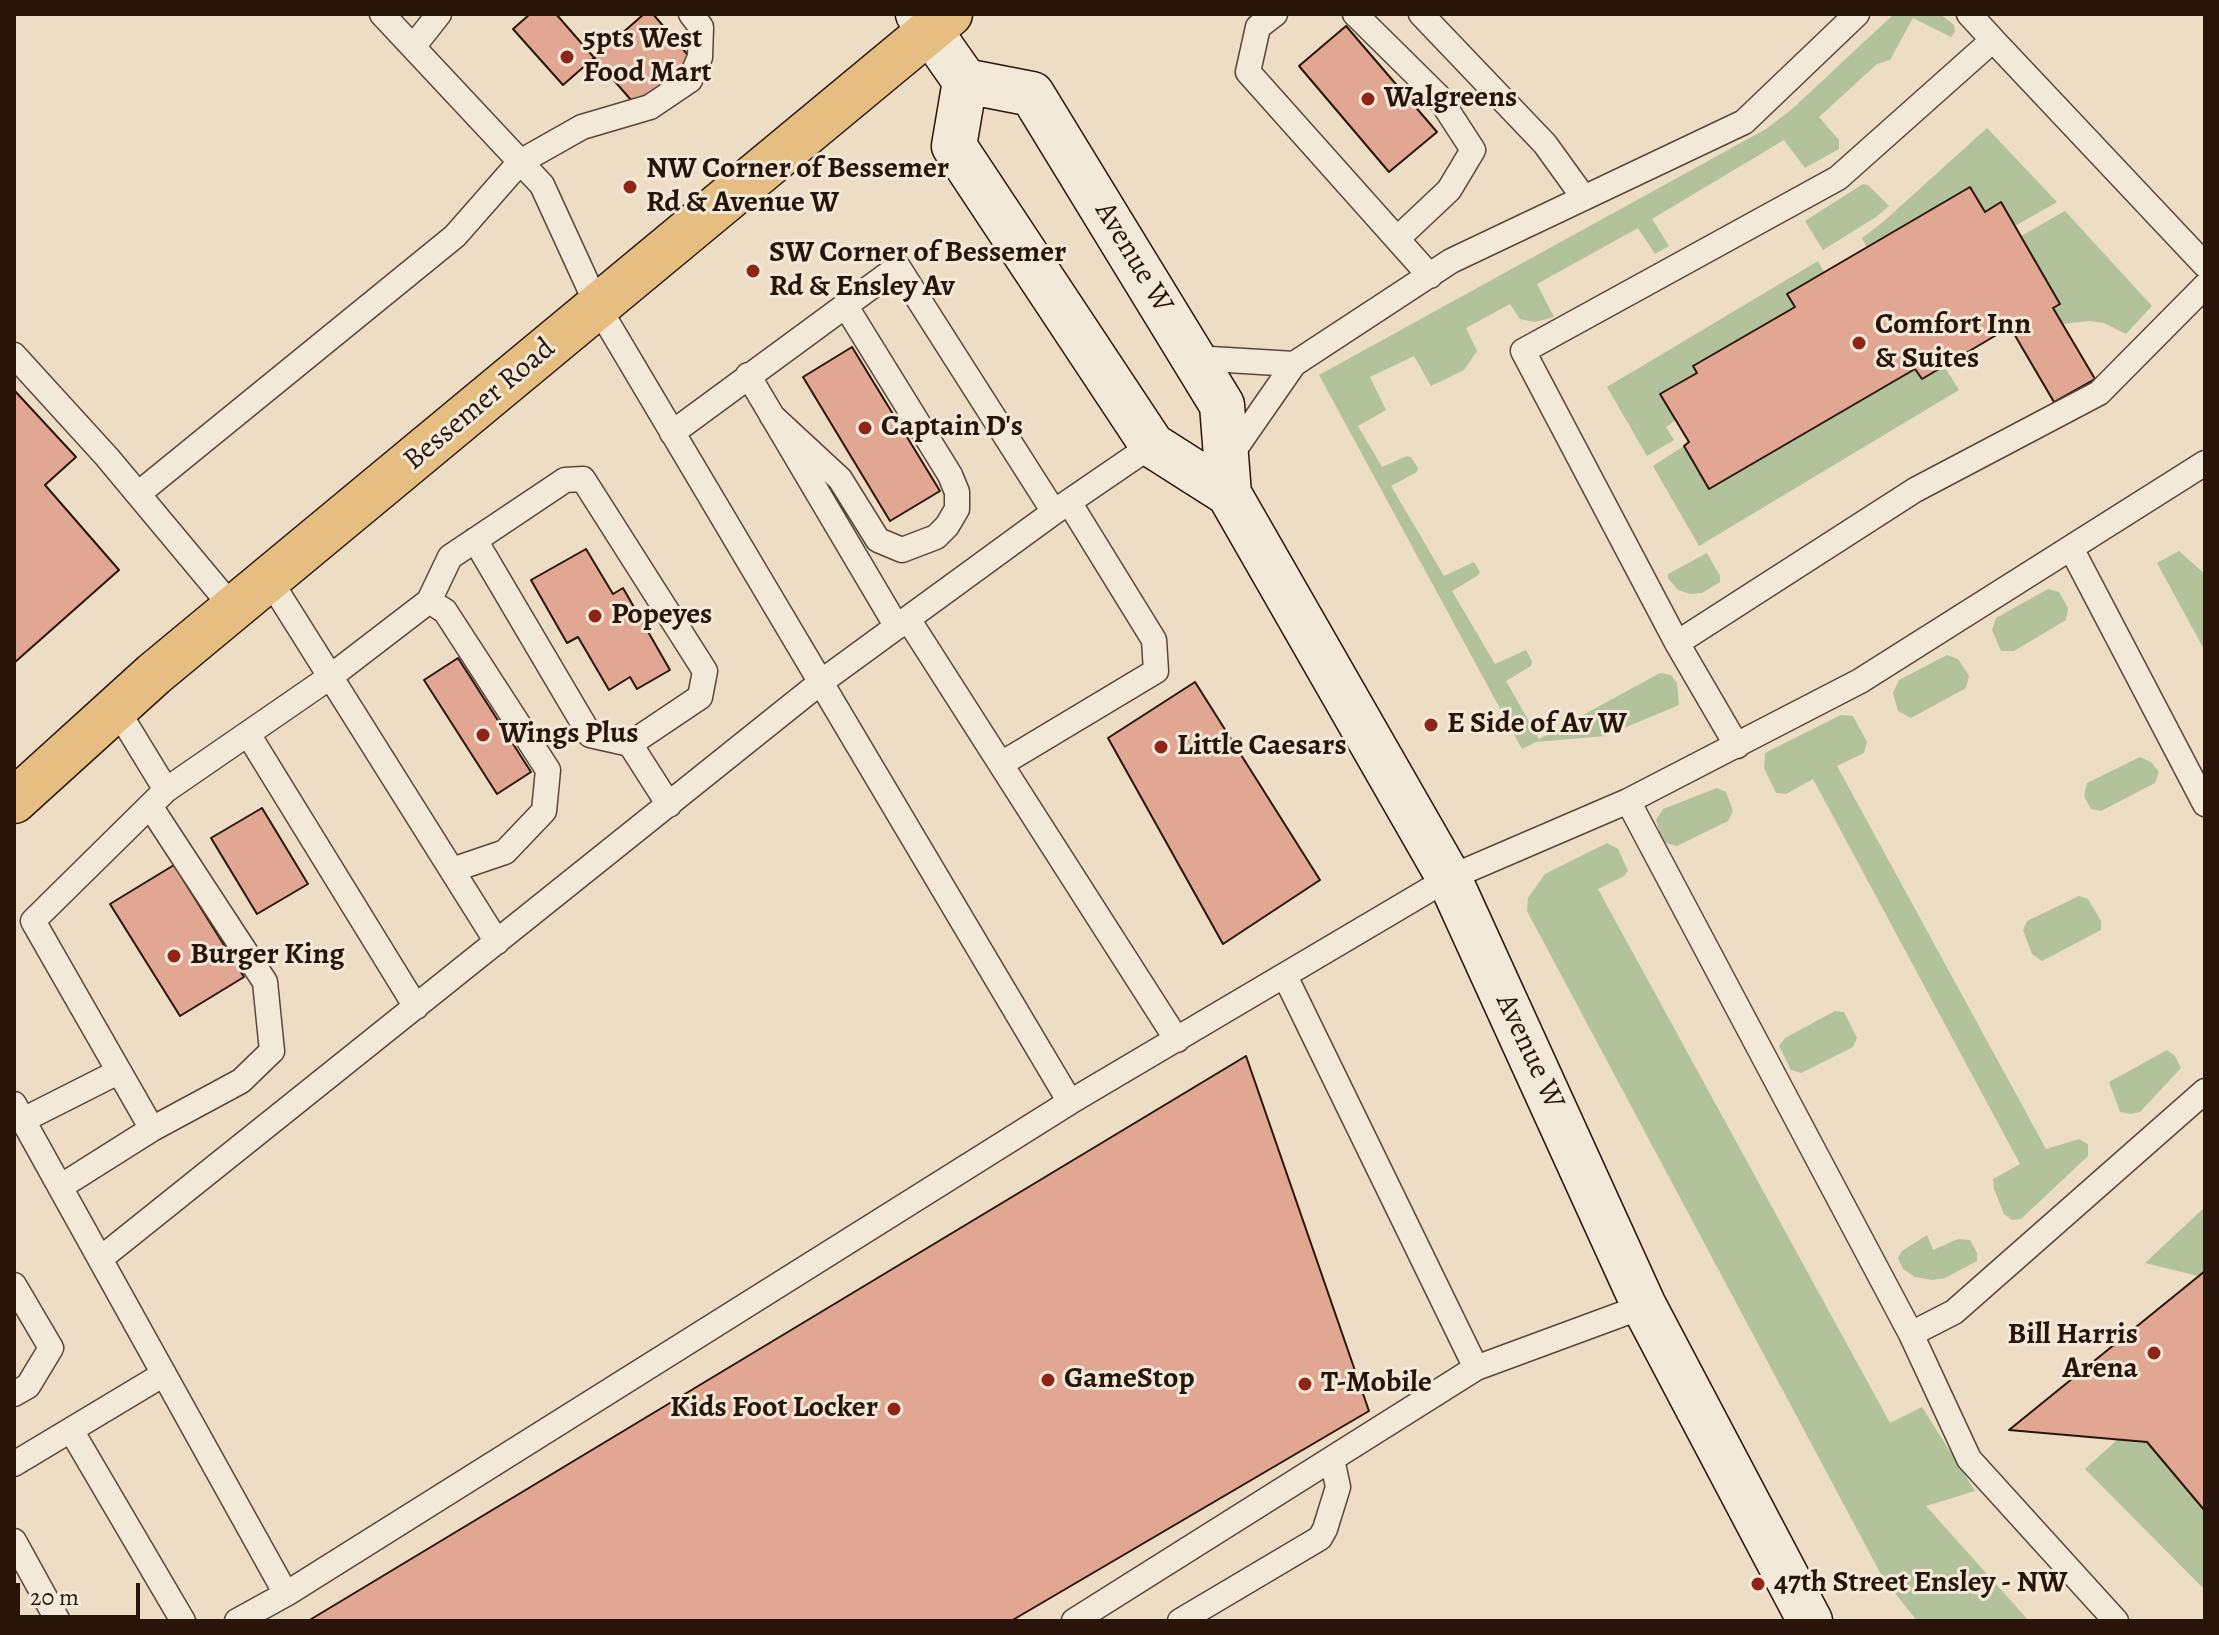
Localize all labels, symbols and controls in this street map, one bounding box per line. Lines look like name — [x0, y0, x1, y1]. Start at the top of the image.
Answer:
place label: 5pts West Food Mart — [583, 22, 712, 92]
marker: 5pts West Food Mart — [558, 48, 576, 66]
place label: Walgreens — [1384, 81, 1517, 117]
marker: Walgreens — [1359, 90, 1377, 108]
place label: NW Corner of Bessemer Rd & Avenue W — [646, 152, 949, 222]
marker: NW Corner of Bessemer Rd & Avenue W — [621, 178, 639, 196]
street label: Avenue W — [1086, 196, 1180, 320]
place label: SW Corner of Bessemer Rd & Ensley Av — [769, 236, 1066, 306]
marker: SW Corner of Bessemer Rd & Ensley Av — [744, 262, 762, 280]
place label: Comfort Inn & Suites — [1875, 308, 2031, 378]
street label: Bessemer Road — [397, 331, 563, 479]
marker: Comfort Inn & Suites — [1850, 334, 1868, 352]
place label: Captain D's — [881, 410, 1023, 446]
marker: Captain D's — [856, 419, 874, 437]
place label: Popeyes — [611, 598, 712, 634]
marker: Popeyes — [586, 607, 604, 625]
place label: E Side of Av W — [1447, 707, 1627, 743]
marker: E Side of Av W — [1422, 716, 1440, 734]
place label: Wings Plus — [499, 717, 639, 753]
marker: Wings Plus — [474, 726, 492, 744]
place label: Little Caesars — [1177, 729, 1347, 765]
marker: Little Caesars — [1152, 738, 1170, 756]
place label: Burger King — [190, 938, 345, 974]
marker: Burger King — [165, 947, 183, 965]
street label: Avenue W — [1487, 989, 1571, 1115]
place label: Bill Harris Arena — [2007, 1318, 2138, 1388]
marker: Bill Harris Arena — [2145, 1344, 2163, 1362]
place label: GameStop — [1064, 1362, 1195, 1398]
place label: T-Mobile — [1321, 1366, 1432, 1402]
marker: GameStop — [1039, 1371, 1057, 1389]
marker: T-Mobile — [1296, 1375, 1314, 1393]
place label: Kids Foot Locker — [670, 1391, 878, 1427]
marker: Kids Foot Locker — [885, 1400, 903, 1418]
place label: 47th Street Ensley - NW — [1774, 1566, 2067, 1602]
scale bar — [20, 1567, 144, 1617]
marker: 47th Street Ensley - NW — [1749, 1575, 1767, 1593]
text: 20 m — [30, 1581, 79, 1613]

